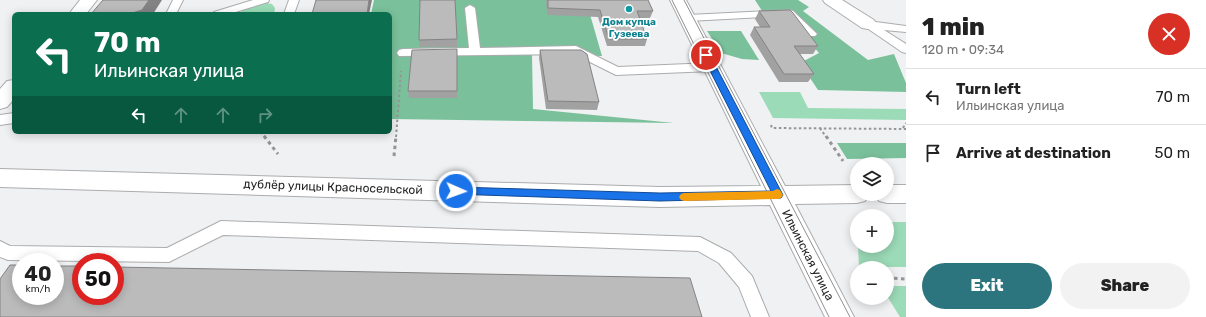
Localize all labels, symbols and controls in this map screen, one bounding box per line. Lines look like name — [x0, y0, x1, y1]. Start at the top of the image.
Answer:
marker: Дом купца Гузеева — [624, 4, 634, 14]
text: 1 min — [922, 13, 985, 41]
button: close — [1148, 13, 1190, 55]
place label: Дом купца Гузеева — [602, 16, 656, 40]
text: 70 m — [94, 26, 161, 59]
icon: left — [28, 28, 80, 80]
pin — [689, 38, 723, 72]
text: 120 m · 09:34 — [922, 42, 1004, 57]
icon: arrive — [695, 44, 717, 66]
text: Ильинская улица — [94, 60, 244, 82]
text: Turn left — [956, 80, 1021, 98]
icon: left — [922, 86, 944, 108]
text: 70 m — [1156, 88, 1190, 106]
text: Ильинская улица — [956, 98, 1065, 113]
icon: left — [128, 104, 150, 126]
icon: ahead — [170, 104, 192, 126]
icon: ahead — [212, 104, 234, 126]
icon: right — [254, 104, 276, 126]
icon: arrive — [922, 142, 944, 164]
text: Arrive at destination — [956, 144, 1111, 162]
text: 50 m — [1155, 144, 1190, 162]
map controls — [850, 157, 894, 305]
button: layers — [850, 157, 894, 201]
position arrow — [435, 170, 477, 212]
street label: дублёр улицы Красносельской — [243, 177, 423, 197]
street label: Ильинская улица — [779, 207, 837, 303]
button: + — [850, 209, 894, 253]
speed limit sign: 50 — [72, 253, 124, 305]
button: − — [850, 261, 894, 305]
text: 40 — [24, 262, 52, 286]
button: Exit — [922, 263, 1052, 309]
button: Share — [1060, 263, 1190, 309]
text: km/h — [26, 283, 50, 295]

